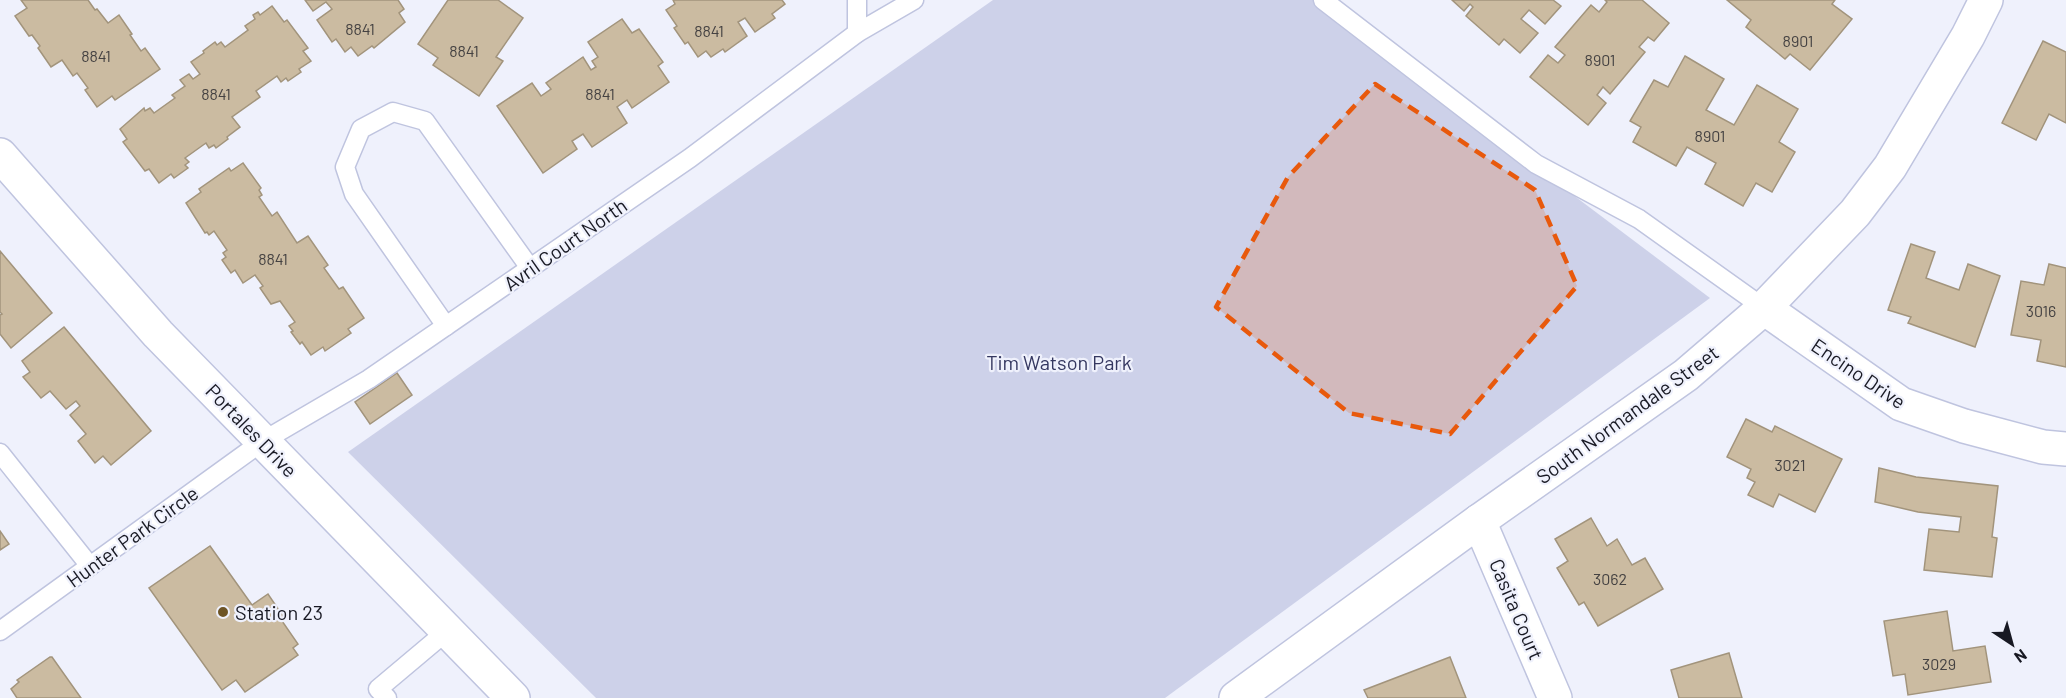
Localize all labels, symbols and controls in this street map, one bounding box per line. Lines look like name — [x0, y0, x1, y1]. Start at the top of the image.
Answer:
house number: 8841 — [345, 19, 375, 38]
house number: 8841 — [694, 21, 724, 40]
house number: 8901 — [1783, 31, 1813, 50]
house number: 8841 — [449, 41, 479, 60]
house number: 8841 — [81, 46, 111, 65]
house number: 8901 — [1585, 50, 1615, 69]
house number: 8841 — [201, 84, 231, 103]
house number: 8841 — [585, 84, 615, 103]
house number: 8901 — [1695, 126, 1725, 145]
street label: Avril Court North — [499, 193, 631, 295]
house number: 8841 — [258, 249, 288, 268]
house number: 3016 — [2026, 301, 2056, 320]
street label: Encino Drive — [1807, 333, 1911, 413]
street label: South Normandale Street — [1531, 340, 1723, 488]
park label: Tim Watson Park — [986, 350, 1132, 374]
street label: Portales Drive — [201, 378, 303, 482]
house number: 3021 — [1774, 455, 1806, 474]
street label: Hunter Park Circle — [61, 480, 203, 592]
street label: Casita Court — [1485, 555, 1549, 663]
house number: 3062 — [1593, 569, 1627, 588]
place label: Station 23 — [235, 600, 323, 624]
marker: Station 23 — [216, 605, 230, 619]
north arrow — [1982, 614, 2042, 674]
text: N — [2011, 646, 2031, 667]
house number: 3029 — [1922, 654, 1956, 673]

